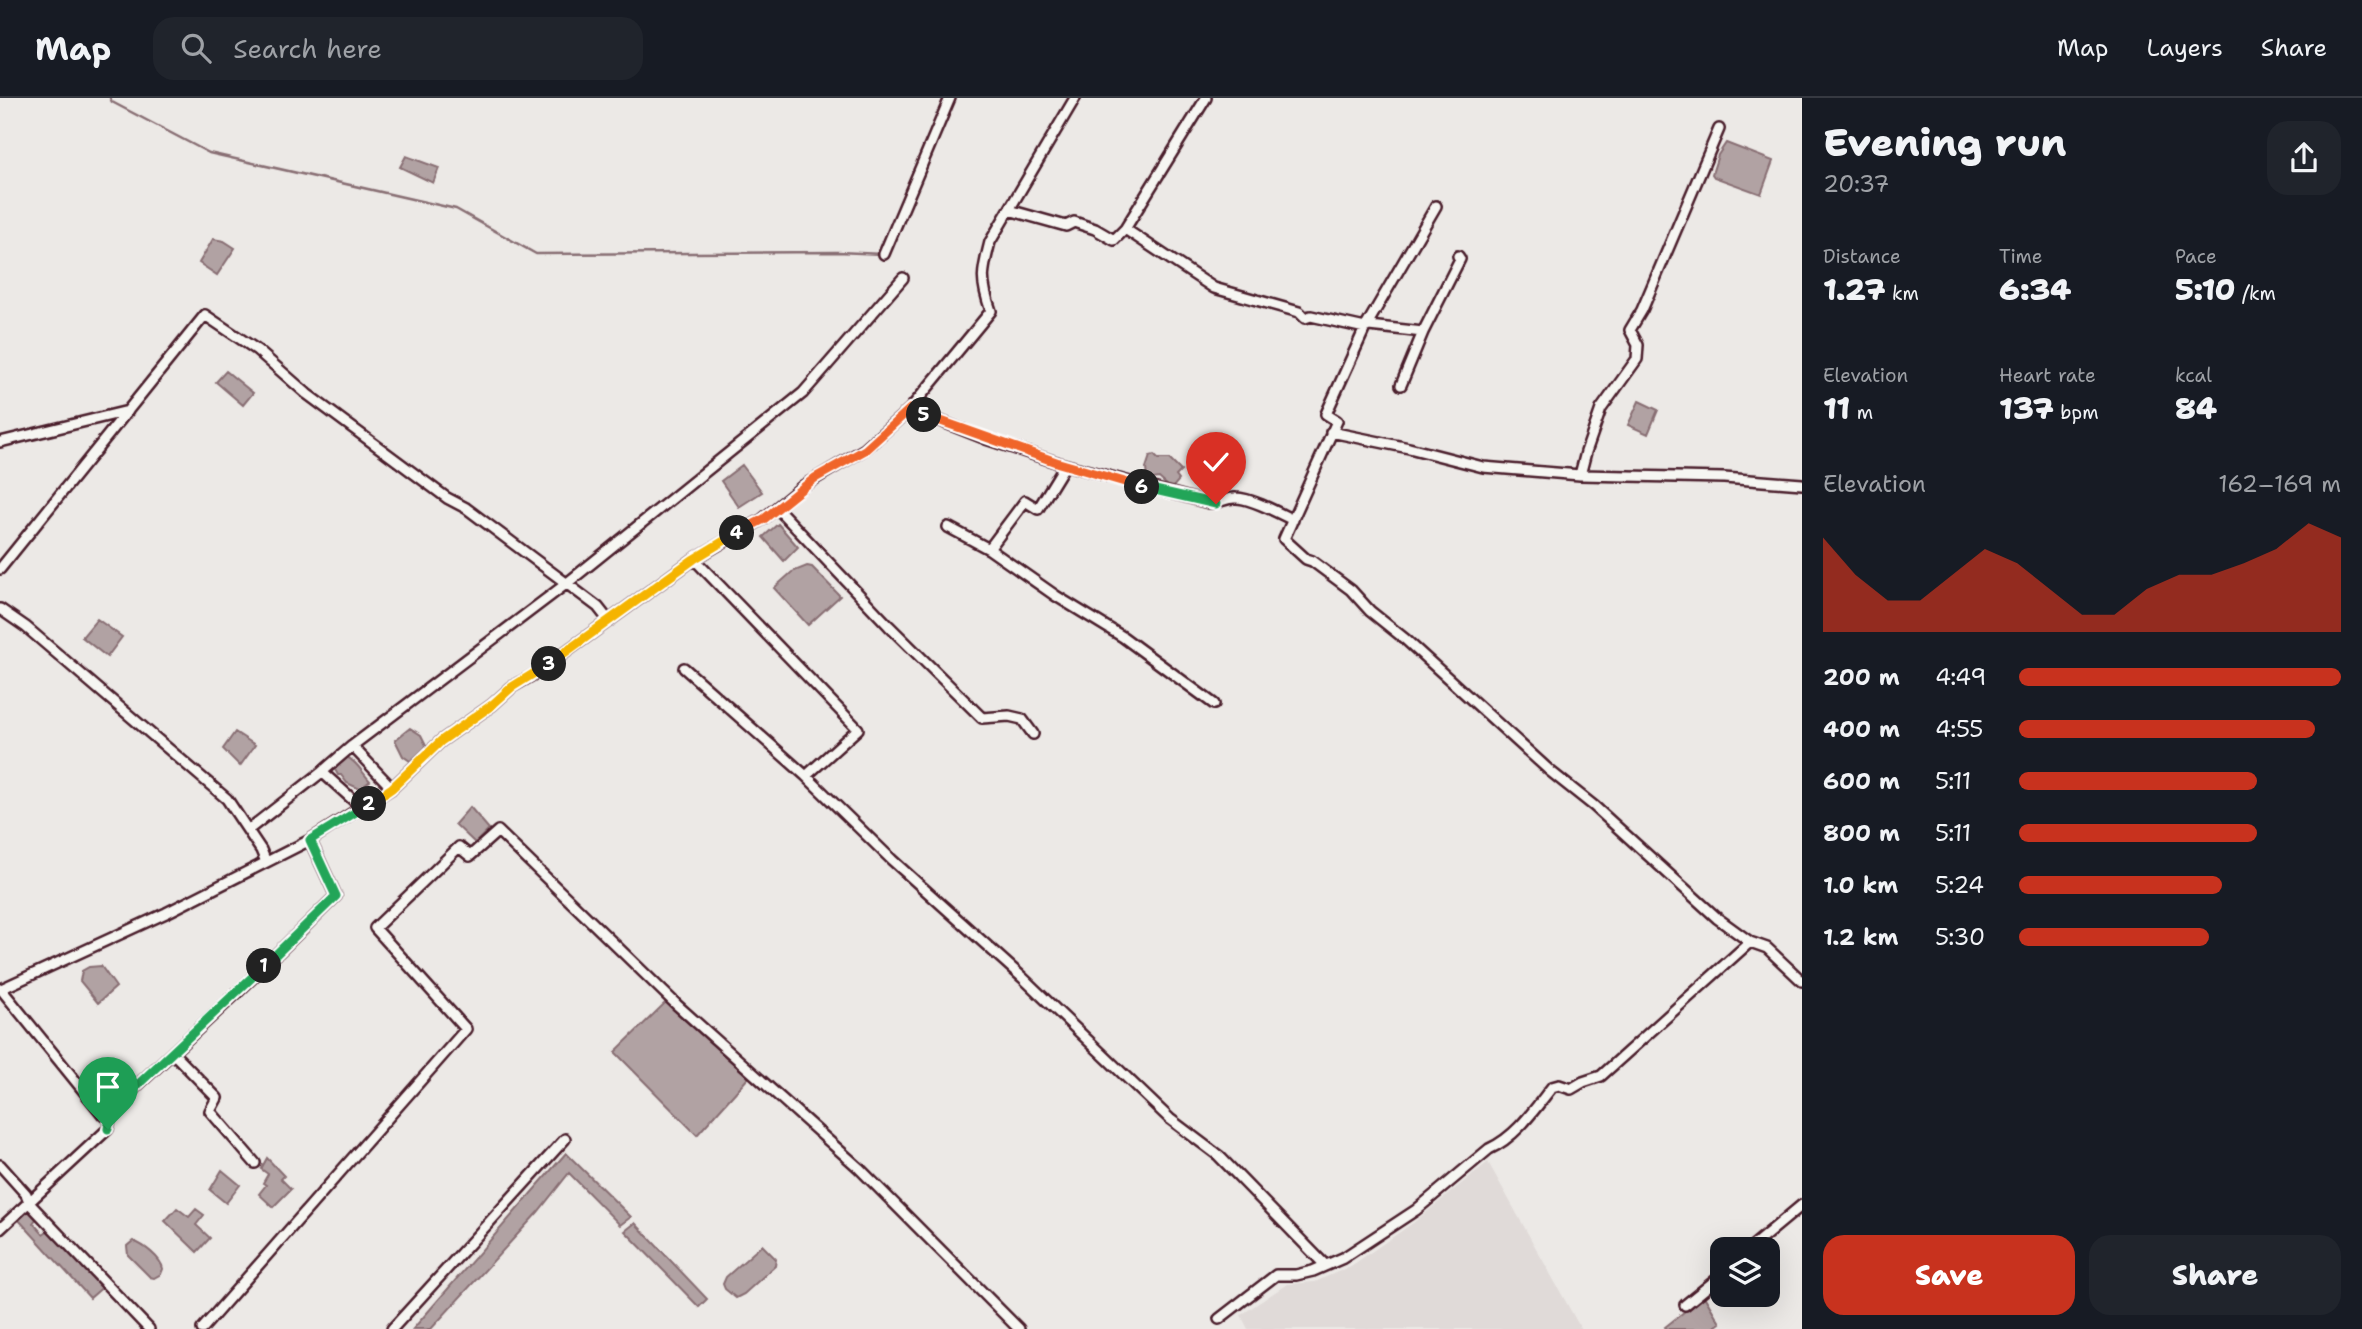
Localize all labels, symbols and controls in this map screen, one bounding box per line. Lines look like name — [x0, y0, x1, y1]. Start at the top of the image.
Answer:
search box — [153, 17, 643, 80]
text: Map — [35, 26, 111, 71]
icon: search — [177, 29, 215, 67]
text: Search here — [233, 31, 382, 66]
text: Map — [2057, 32, 2108, 64]
text: Layers — [2146, 32, 2223, 64]
text: Share — [2261, 32, 2327, 64]
text: Evening run — [1823, 117, 2066, 168]
button: share — [2267, 121, 2341, 195]
text: 20:37 — [1823, 169, 1889, 199]
text: Distance — [1823, 244, 1901, 269]
text: Time — [1999, 244, 2043, 269]
text: Pace — [2175, 244, 2217, 269]
text: 1.27 — [1823, 269, 1886, 310]
text: 6:34 — [1999, 269, 2071, 310]
text: 5:10 — [2175, 269, 2236, 310]
text: km — [1886, 281, 1919, 306]
text: /km — [2236, 281, 2276, 306]
text: Elevation — [1823, 363, 1908, 388]
text: Heart rate — [1999, 363, 2096, 388]
text: kcal — [2175, 363, 2212, 388]
text: 11 — [1823, 388, 1850, 429]
text: 137 — [1999, 388, 2054, 429]
text: 84 — [2175, 388, 2217, 429]
pin: 5 — [906, 398, 942, 432]
text: m — [1850, 400, 1873, 425]
text: bpm — [2054, 400, 2099, 425]
text: 5 — [918, 402, 929, 427]
pin — [1186, 432, 1246, 504]
icon: check — [1197, 443, 1235, 481]
text: Elevation — [1823, 469, 1926, 499]
text: 162–169 m — [2218, 469, 2341, 499]
pin: 6 — [1124, 470, 1160, 504]
text: 6 — [1135, 474, 1148, 499]
pin: 4 — [720, 516, 754, 550]
text: 4 — [730, 520, 743, 545]
pin: 3 — [532, 646, 566, 682]
text: 3 — [542, 651, 555, 676]
text: 200 m — [1823, 662, 1900, 692]
text: 4:49 — [1935, 662, 1986, 692]
text: 400 m — [1823, 714, 1900, 744]
text: 4:55 — [1935, 714, 1983, 744]
text: 600 m — [1823, 766, 1900, 796]
text: 5:11 — [1935, 766, 1971, 796]
pin: 2 — [352, 786, 386, 822]
text: 2 — [362, 791, 375, 816]
text: 800 m — [1823, 818, 1900, 848]
text: 5:11 — [1935, 818, 1971, 848]
text: 1.0 km — [1823, 870, 1898, 900]
text: 5:24 — [1935, 870, 1984, 900]
text: 1.2 km — [1823, 922, 1899, 952]
text: 5:30 — [1935, 922, 1985, 952]
pin: 1 — [246, 948, 282, 984]
text: 1 — [259, 953, 268, 978]
pin — [78, 1057, 138, 1129]
icon: arrive — [89, 1068, 127, 1106]
button: Save — [1823, 1235, 2075, 1315]
button: Share — [2089, 1235, 2341, 1315]
map controls — [1710, 1237, 1780, 1307]
button: layers — [1710, 1237, 1780, 1307]

